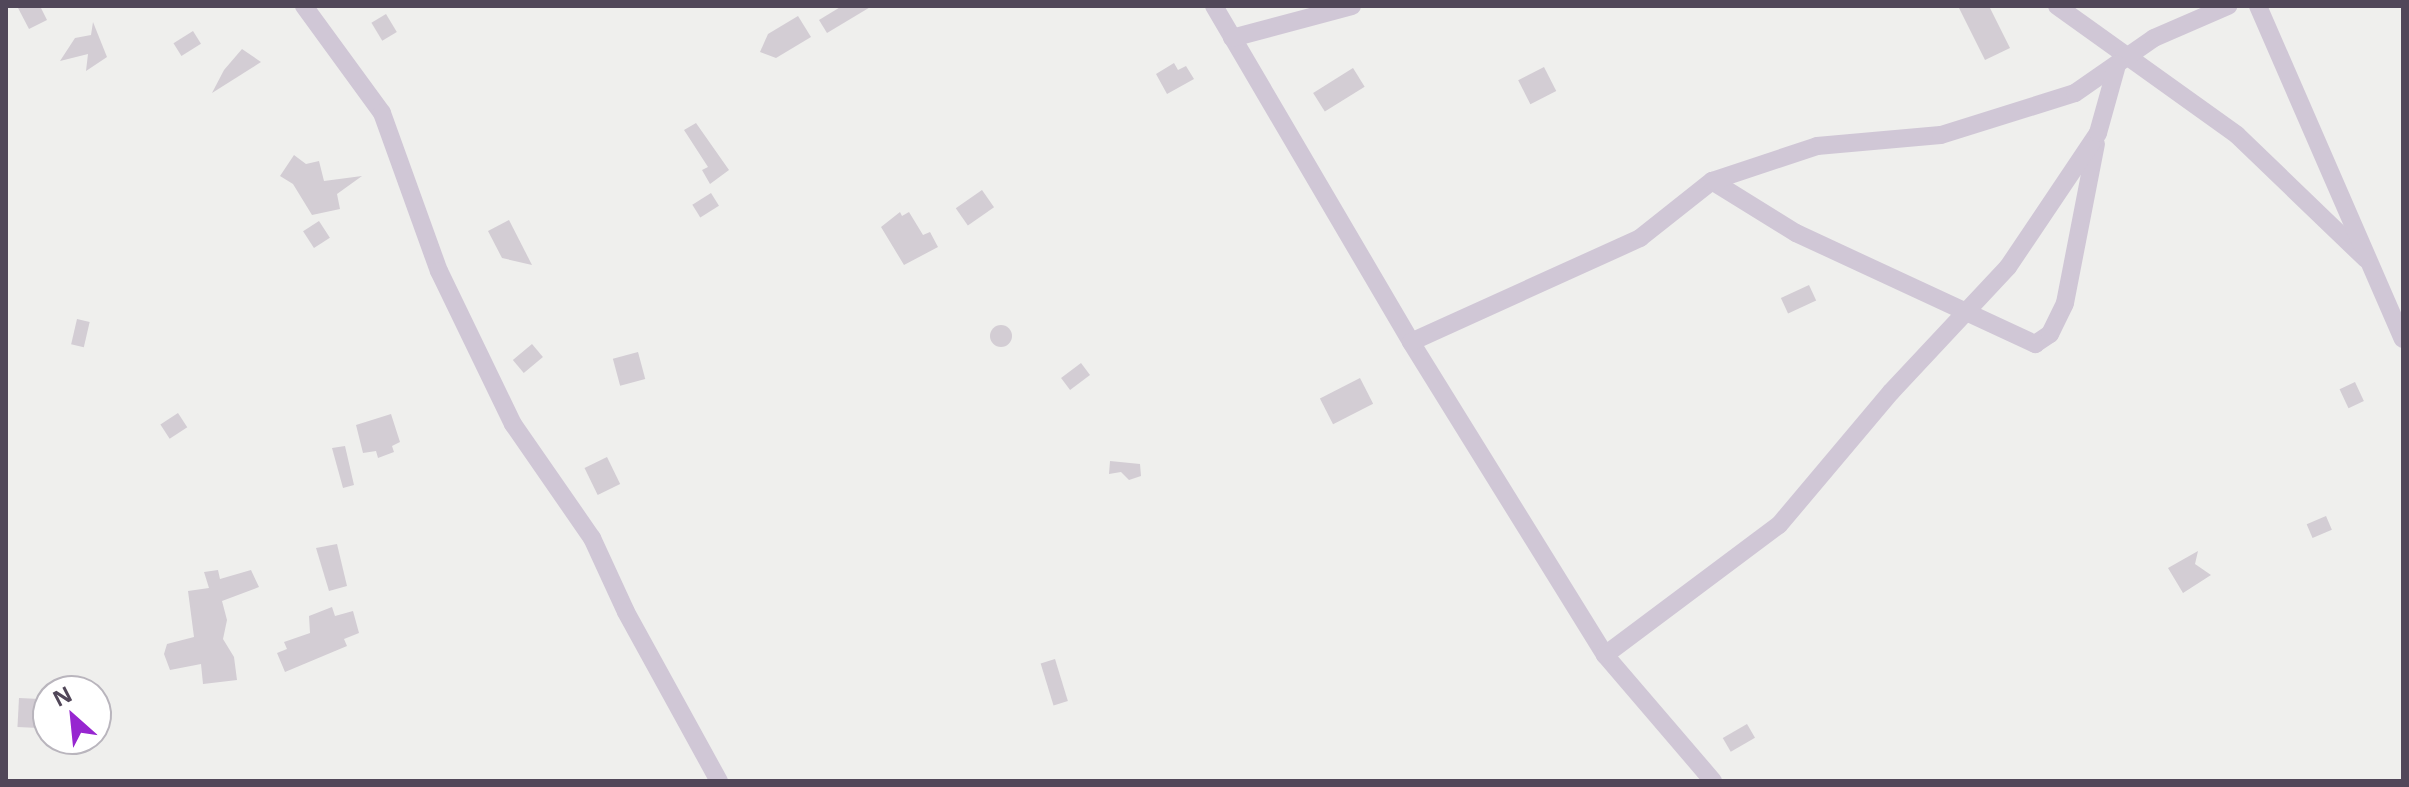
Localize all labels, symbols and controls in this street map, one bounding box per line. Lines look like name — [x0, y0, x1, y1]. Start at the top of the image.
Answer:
north arrow — [32, 675, 112, 755]
text: N — [47, 678, 77, 713]

